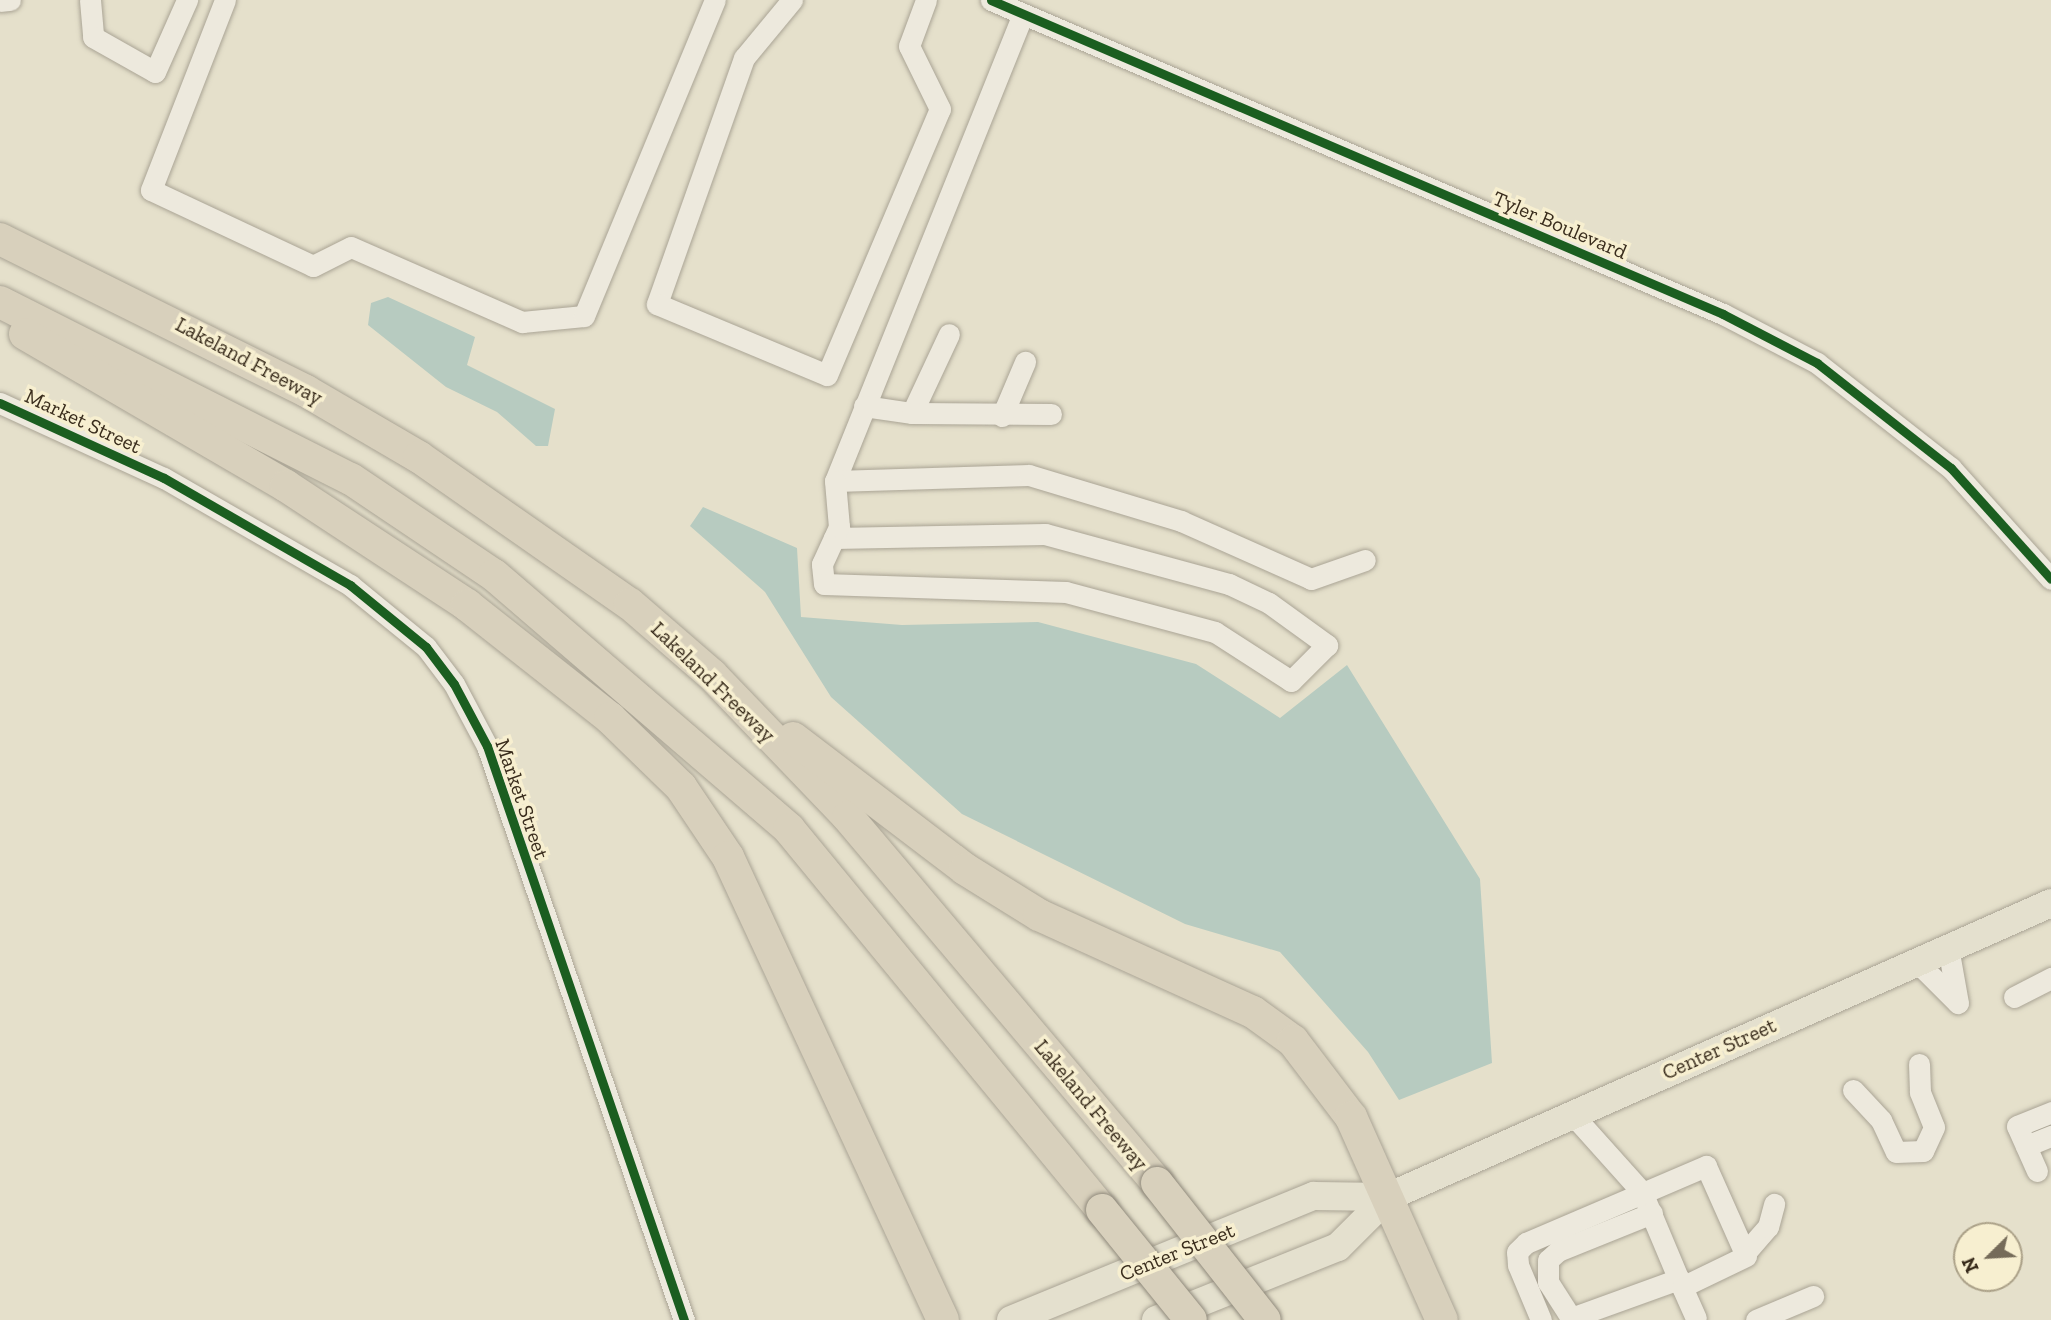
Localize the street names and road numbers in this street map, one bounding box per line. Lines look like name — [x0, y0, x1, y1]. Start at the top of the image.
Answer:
street label: Tyler Boulevard — [1489, 185, 1631, 265]
street label: Lakeland Freeway — [171, 312, 327, 410]
street label: Market Street — [21, 383, 145, 459]
street label: Lakeland Freeway — [646, 616, 780, 748]
street label: Market Street — [490, 736, 554, 862]
street label: Center Street — [1658, 1013, 1780, 1085]
street label: Lakeland Freeway — [1029, 1035, 1153, 1175]
street label: Center Street — [1116, 1217, 1238, 1287]

